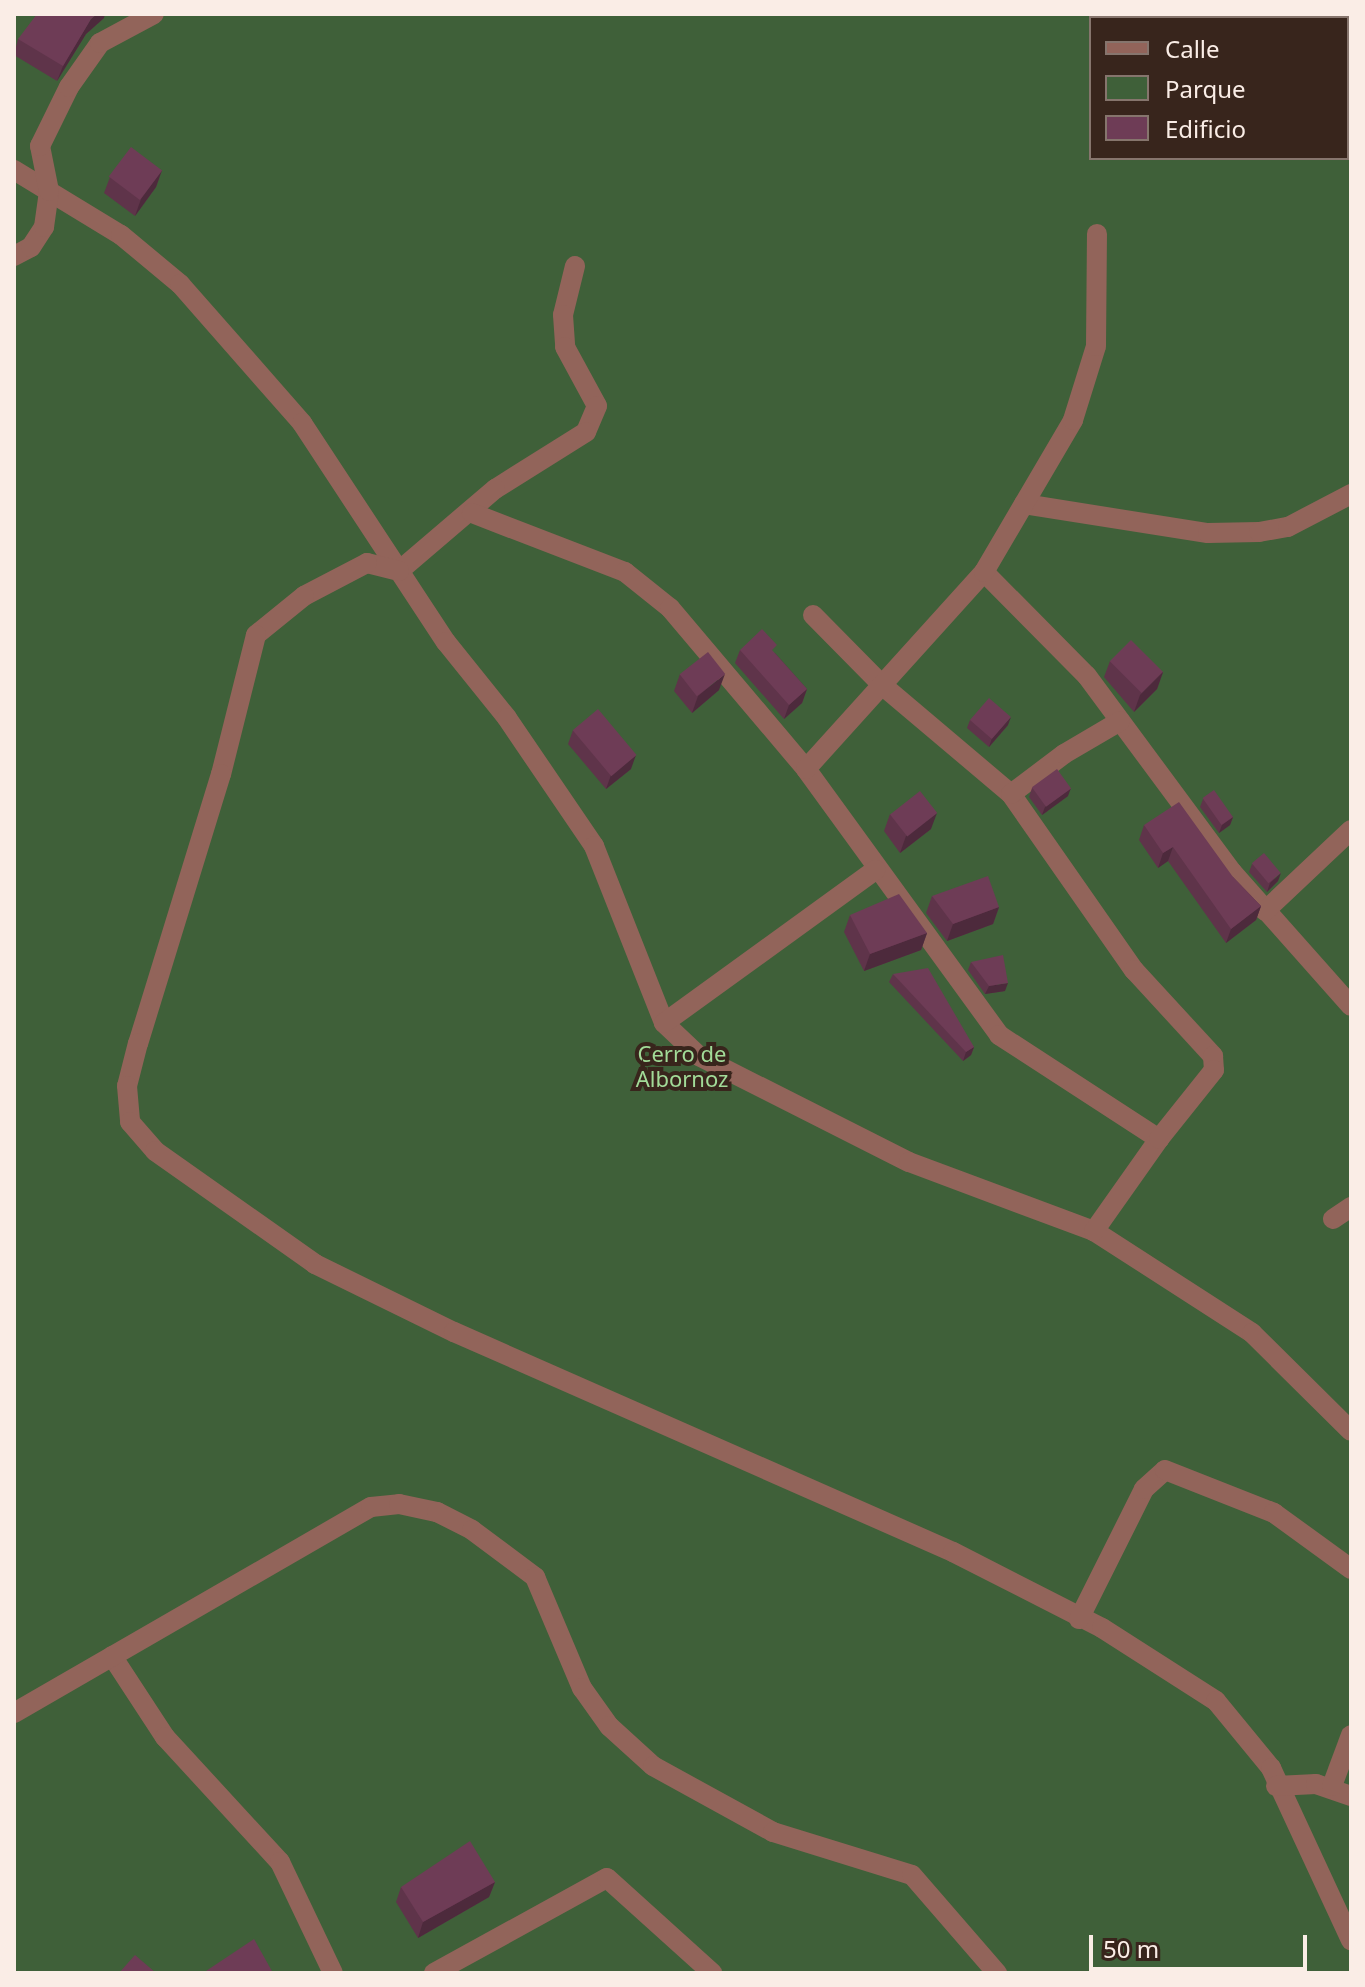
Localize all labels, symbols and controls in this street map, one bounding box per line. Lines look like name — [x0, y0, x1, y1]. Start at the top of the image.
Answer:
legend — [1089, 16, 1349, 160]
text: Calle — [1165, 32, 1220, 65]
text: Parque — [1165, 72, 1246, 105]
text: Edificio — [1165, 112, 1246, 145]
park label: Cerro de Albornoz — [636, 1040, 728, 1092]
scale bar — [1093, 1919, 1311, 1969]
text: 50 m — [1103, 1932, 1159, 1965]

